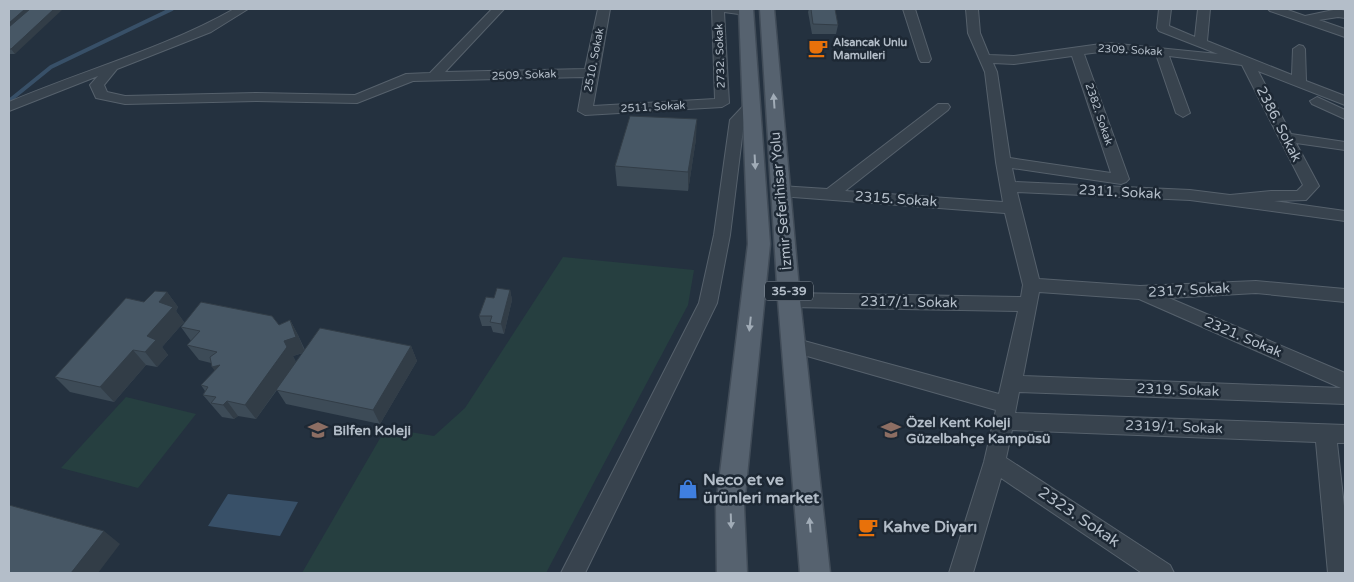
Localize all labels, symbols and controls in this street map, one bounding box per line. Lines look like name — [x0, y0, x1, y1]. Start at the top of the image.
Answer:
street label: 2732. Sokak — [712, 23, 728, 89]
street label: 2510. Sokak — [581, 27, 607, 93]
place label: Alsancak Unlu Mamulleri — [833, 36, 908, 62]
cafe icon: Alsancak Unlu Mamulleri — [807, 37, 829, 59]
street label: 2309. Sokak — [1097, 42, 1163, 58]
street label: 2509. Sokak — [491, 67, 557, 83]
street label: 2382. Sokak — [1082, 81, 1116, 147]
street label: 2386. Sokak — [1253, 83, 1305, 165]
one-way arrow — [769, 93, 777, 109]
street label: 2511. Sokak — [620, 99, 686, 115]
street label: İzmir Seferihisar Yolu — [766, 131, 796, 271]
one-way arrow — [751, 155, 759, 171]
street label: 2311. Sokak — [1078, 181, 1162, 203]
street label: 2315. Sokak — [854, 188, 938, 210]
street label: 2317. Sokak — [1148, 279, 1231, 301]
road number: 35-39 — [765, 282, 813, 300]
street label: 2317/1. Sokak — [860, 293, 958, 311]
street label: 2321. Sokak — [1202, 313, 1285, 361]
one-way arrow — [746, 316, 754, 332]
street label: 2319. Sokak — [1136, 380, 1220, 400]
place label: Özel Kent Koleji Güzelbahçe Kampüsü — [906, 414, 1050, 447]
street label: 2319/1. Sokak — [1125, 417, 1223, 437]
school or university icon: Bilfen Koleji — [307, 419, 329, 441]
school or university icon: Özel Kent Koleji Güzelbahçe Kampüsü — [880, 419, 902, 441]
place label: Bilfen Koleji — [333, 422, 411, 439]
place label: Neco et ve ürünleri market — [703, 470, 820, 508]
shop icon: Neco et ve ürünleri market — [677, 478, 699, 500]
street label: 2323. Sokak — [1034, 482, 1124, 552]
one-way arrow — [727, 513, 735, 529]
one-way arrow — [806, 516, 814, 532]
cafe icon: Kahve Diyarı — [857, 516, 879, 538]
place label: Kahve Diyarı — [883, 517, 977, 537]

